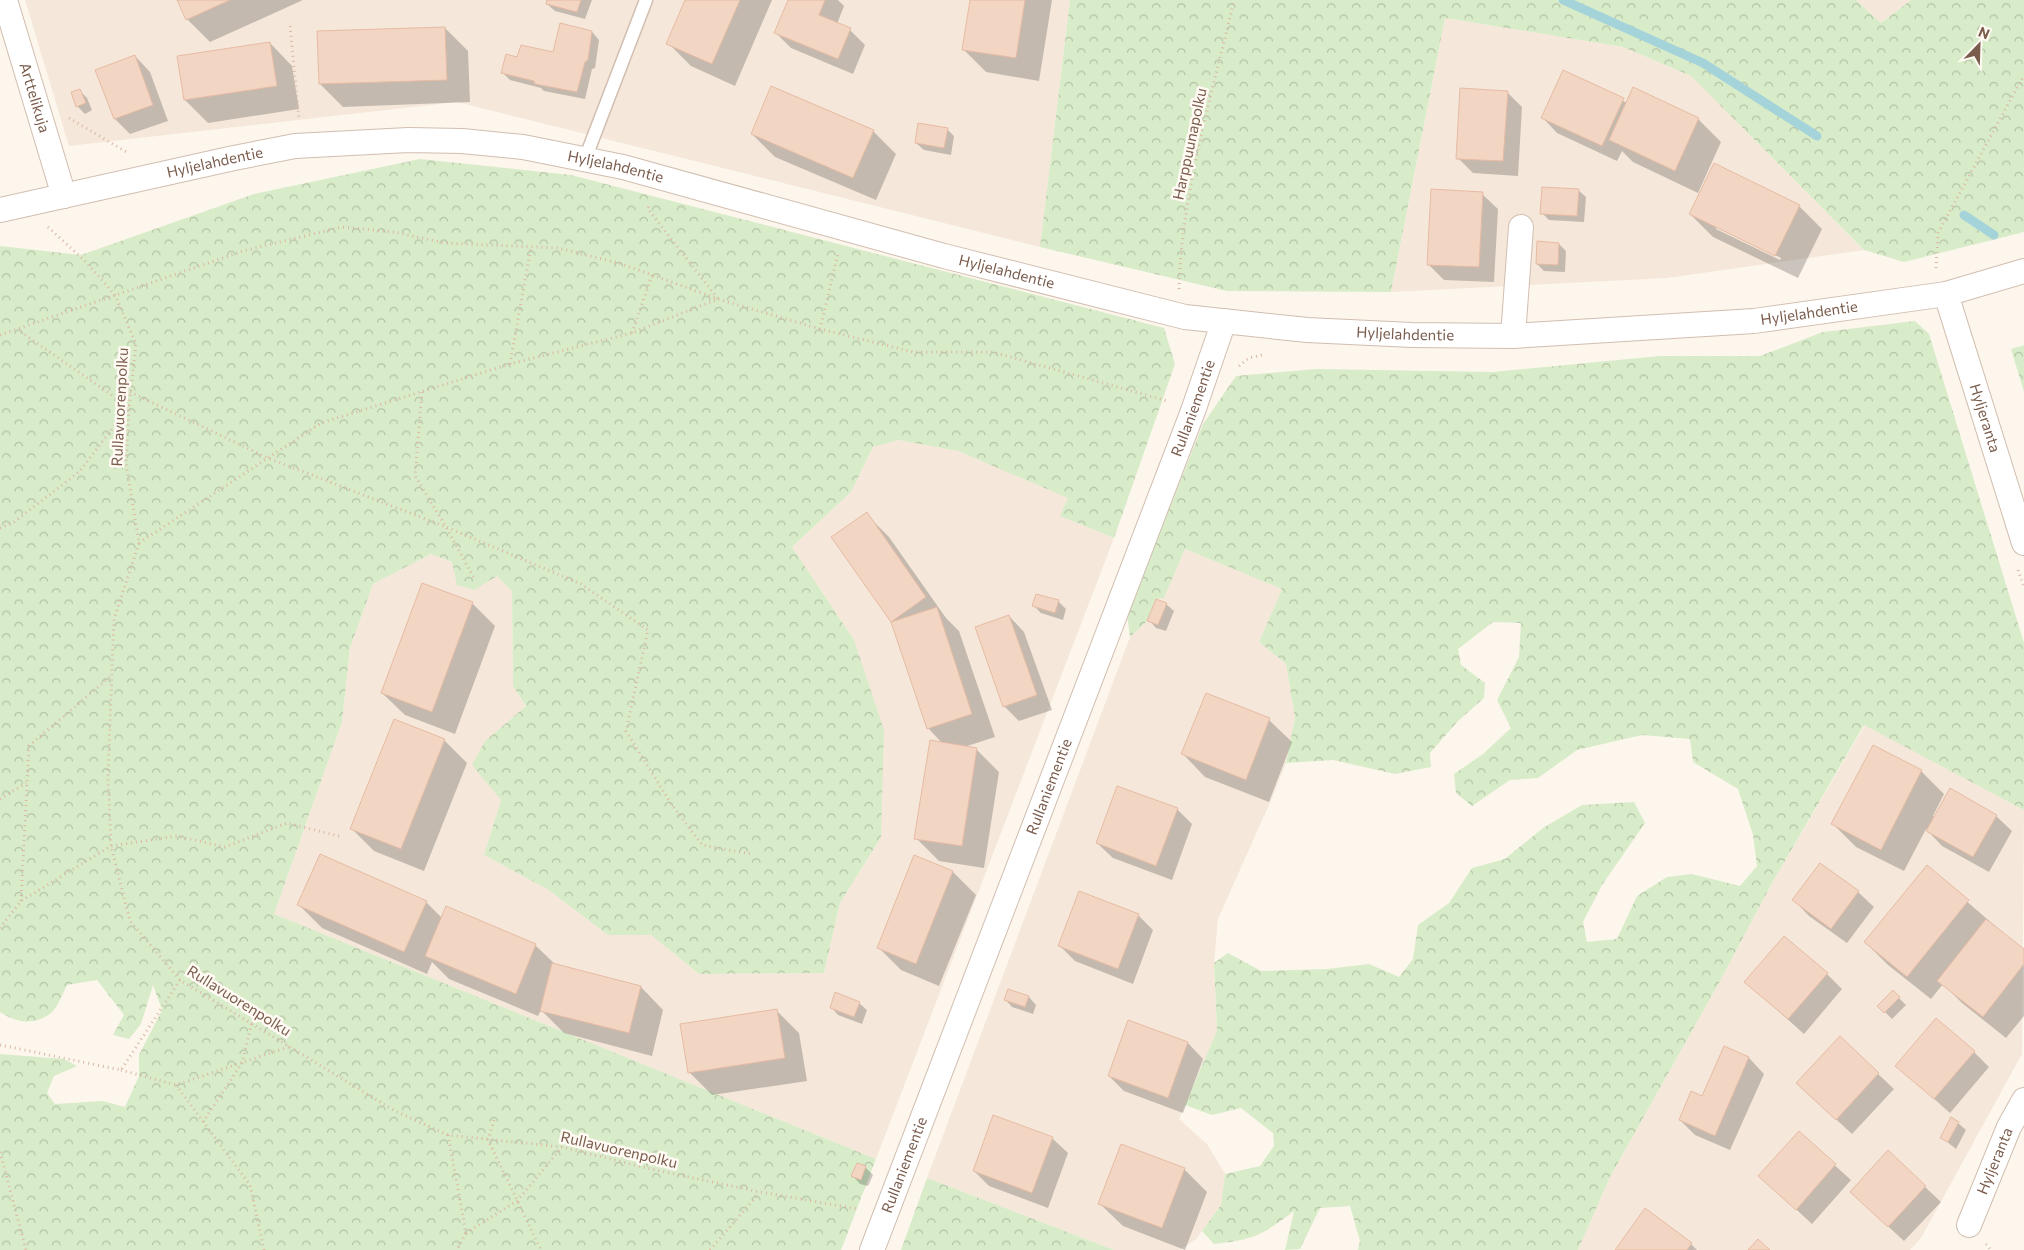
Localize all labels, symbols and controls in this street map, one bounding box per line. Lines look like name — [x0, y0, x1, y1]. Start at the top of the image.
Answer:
north arrow — [1954, 20, 2004, 70]
text: N — [1976, 23, 1992, 42]
street label: Arttelikuja — [16, 60, 54, 135]
street label: Harppuunapolku — [1168, 86, 1210, 202]
street label: Hyljelahdentie — [165, 143, 264, 181]
street label: Hyljelahdentie — [566, 146, 666, 186]
street label: Hyljelahdentie — [957, 250, 1057, 292]
street label: Hyljelahdentie — [1759, 297, 1859, 328]
street label: Hyljelahdentie — [1356, 322, 1454, 343]
street label: Rullavuorenpolku — [107, 347, 131, 467]
street label: Rullaniementie — [1166, 357, 1218, 459]
street label: Hyljeranta — [1967, 381, 2005, 454]
street label: Rullaniementie — [1022, 736, 1075, 837]
street label: Rullavuorenpolku — [184, 961, 295, 1039]
street label: Rullaniementie — [877, 1114, 930, 1215]
street label: Hyljeranta — [1972, 1125, 2016, 1197]
street label: Rullavuorenpolku — [559, 1127, 679, 1171]

